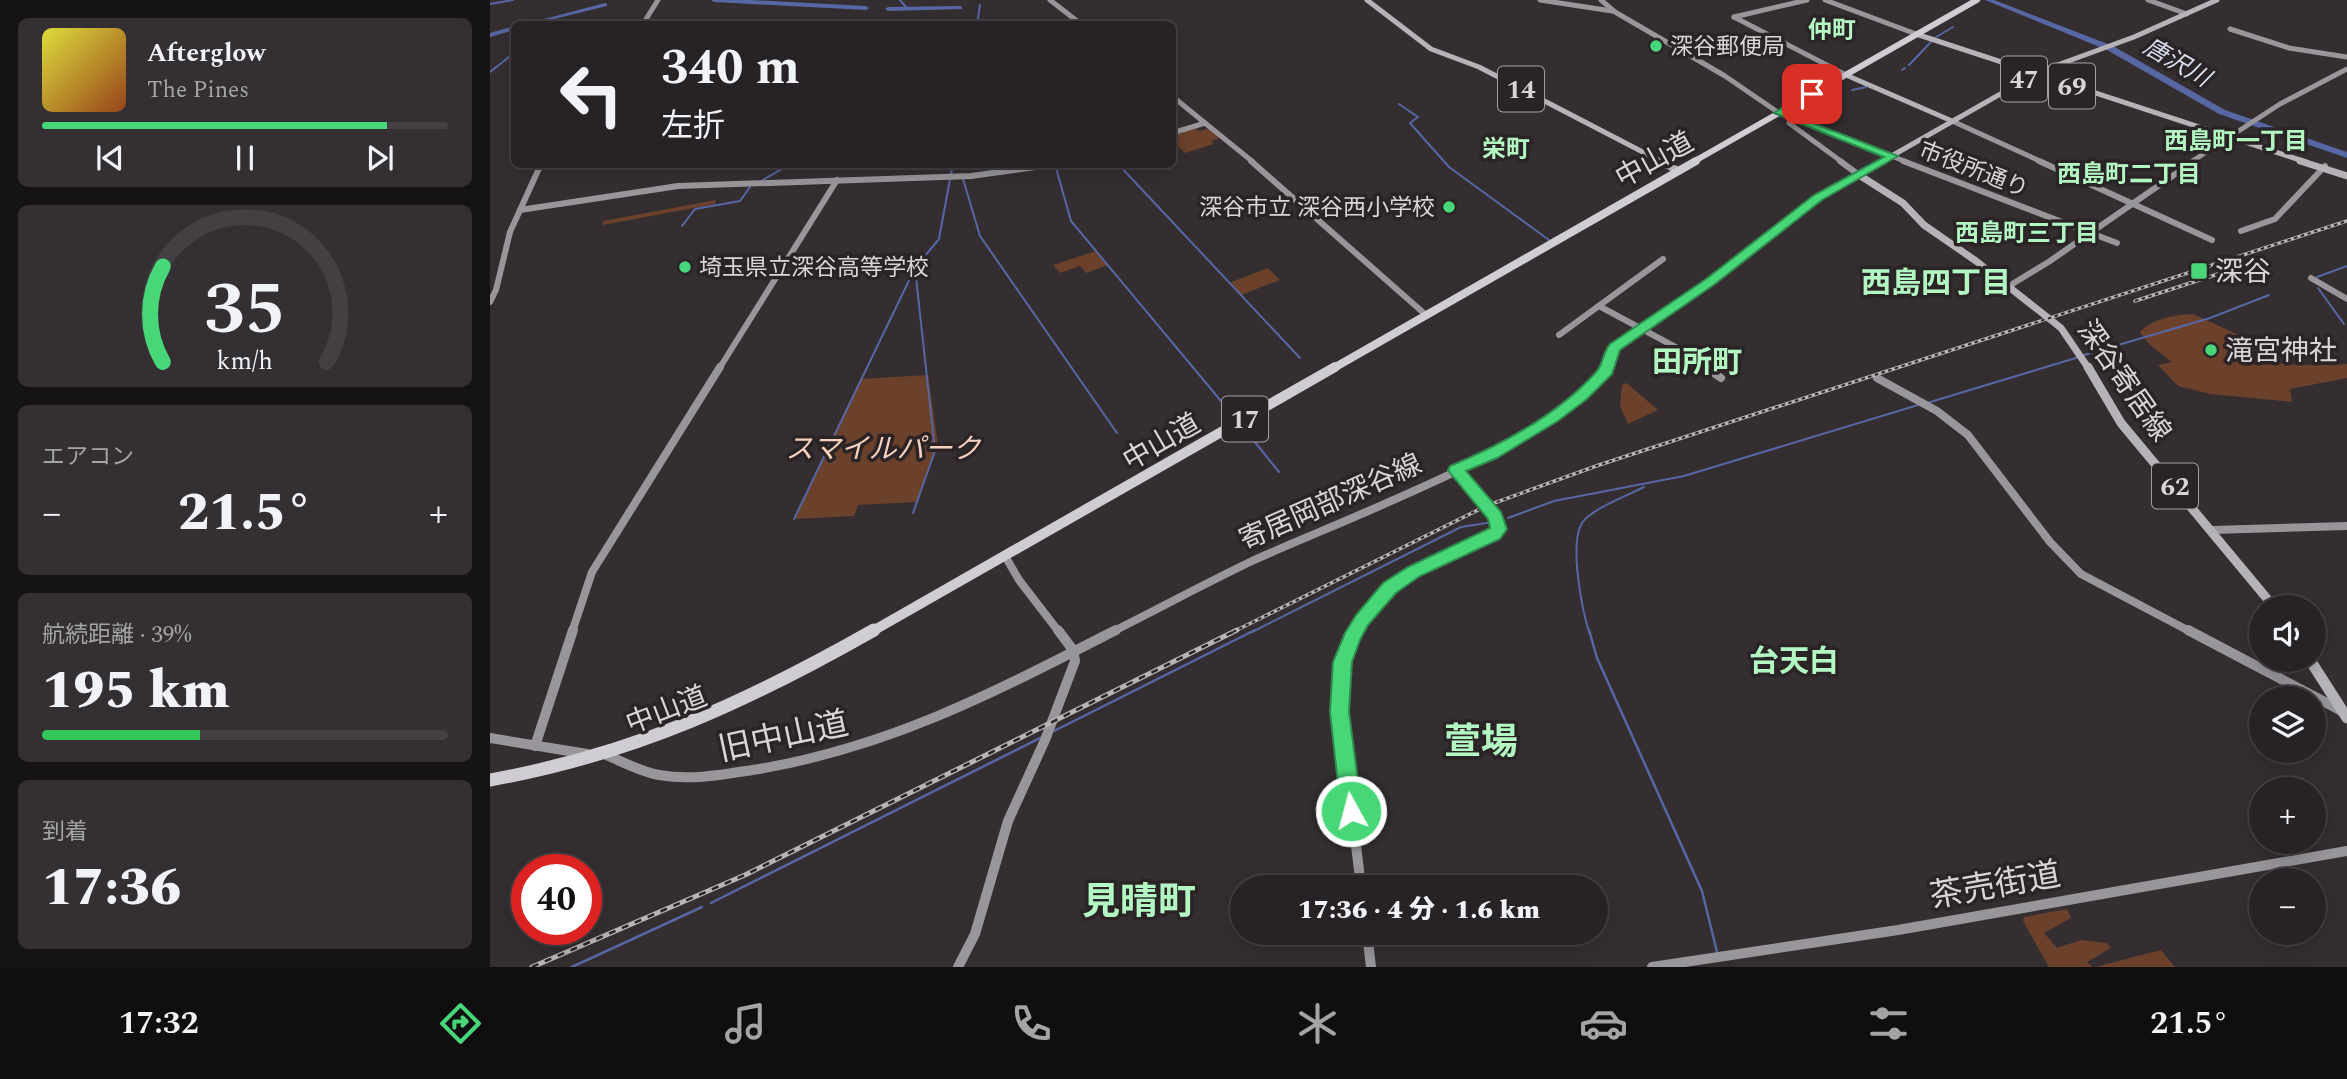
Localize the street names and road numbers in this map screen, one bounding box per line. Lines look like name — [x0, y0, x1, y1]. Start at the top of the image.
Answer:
road number: 47 — [2001, 57, 2047, 102]
road number: 69 — [2049, 64, 2095, 108]
road number: 14 — [1498, 66, 1544, 111]
street label: 中山道 — [1608, 121, 1702, 199]
street label: 市役所通り — [1914, 133, 2033, 207]
street label: 深谷寄居線 — [2066, 311, 2182, 451]
road number: 17 — [1222, 396, 1268, 442]
street label: 中山道 — [1115, 403, 1209, 482]
street label: 寄居岡部深谷線 — [1232, 443, 1429, 562]
road number: 62 — [2152, 464, 2198, 508]
street label: 中山道 — [620, 675, 713, 746]
street label: 旧中山道 — [714, 699, 853, 775]
street label: 茶売街道 — [1926, 850, 2065, 922]

